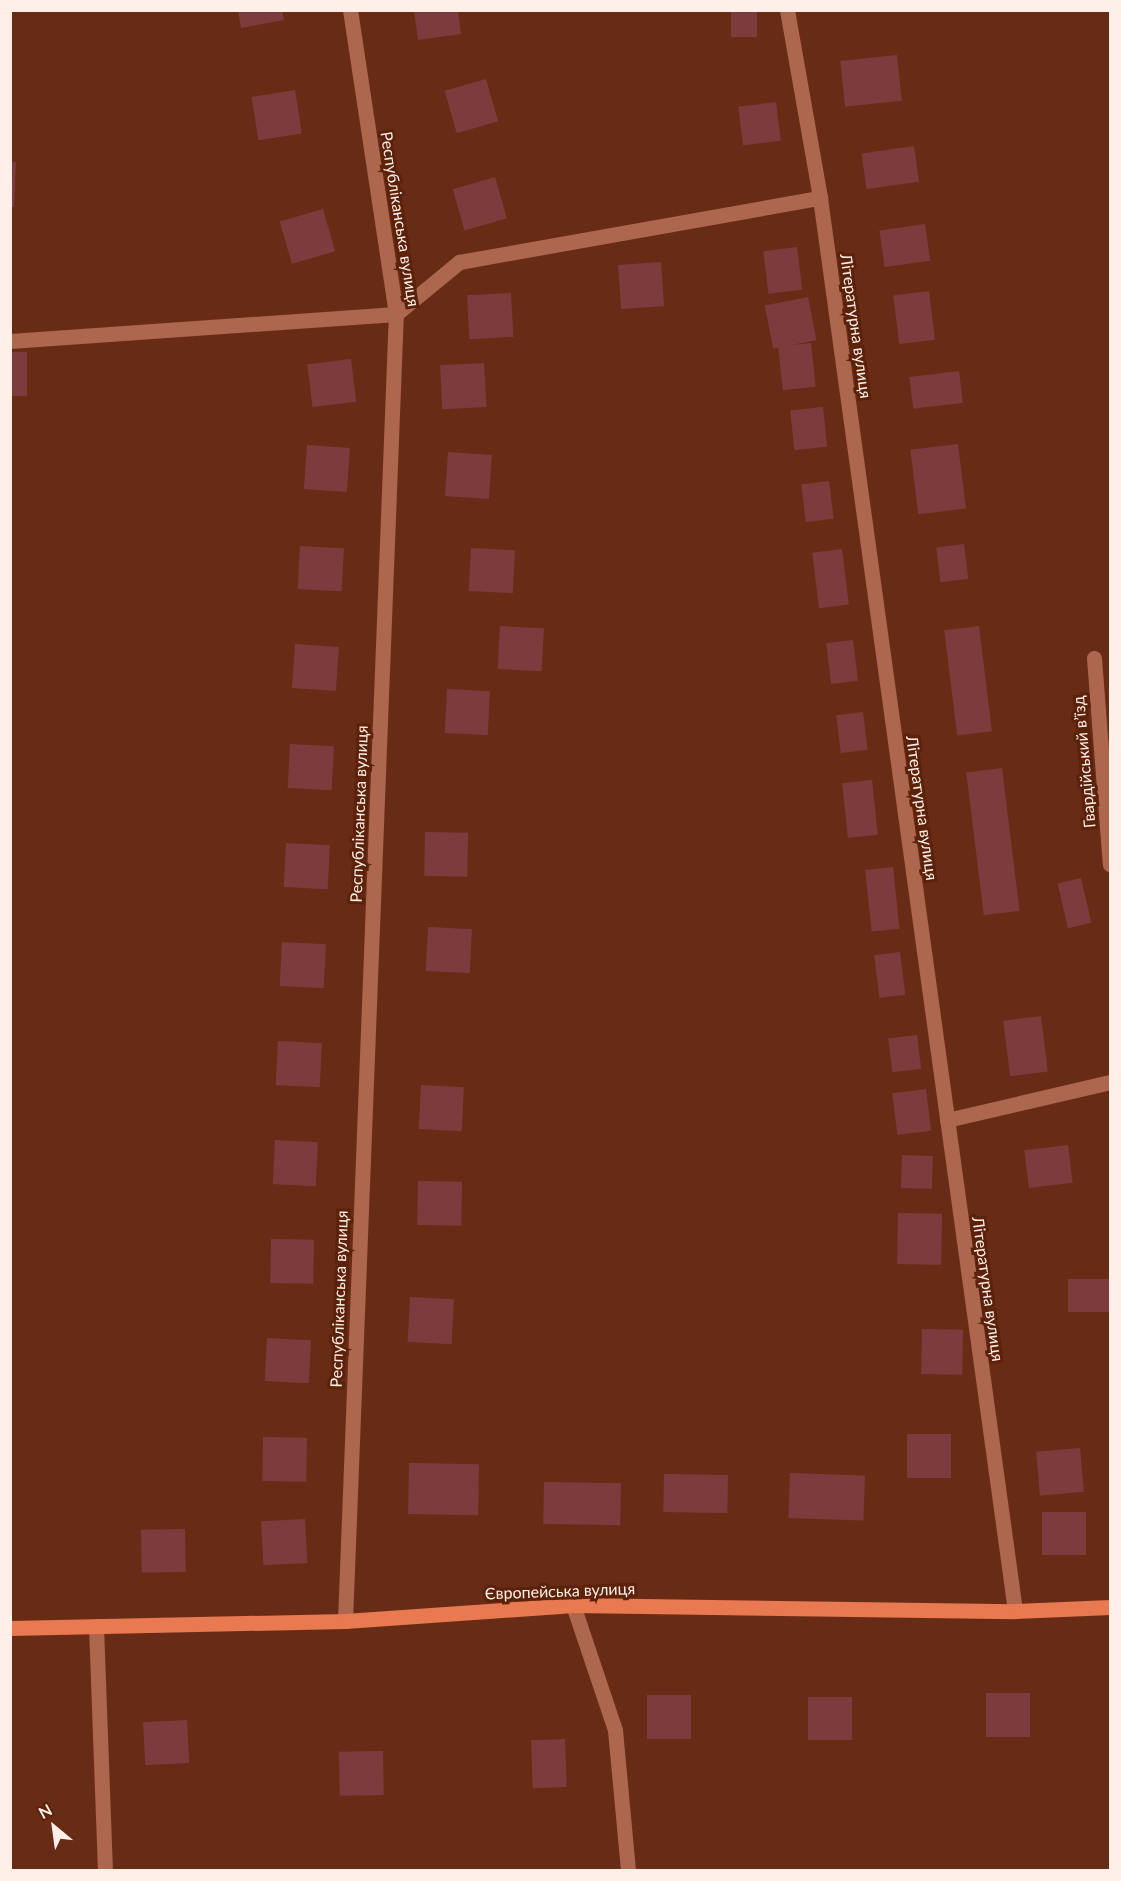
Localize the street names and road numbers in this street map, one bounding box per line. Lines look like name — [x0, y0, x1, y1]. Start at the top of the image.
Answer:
street label: Республіканська вулиця — [377, 130, 423, 308]
street label: Літературна вулиця — [836, 252, 876, 400]
street label: Гвардійський в’їзд — [1069, 695, 1099, 829]
street label: Республіканська вулиця — [346, 725, 372, 903]
street label: Літературна вулиця — [902, 734, 942, 882]
street label: Республіканська вулиця — [326, 1210, 352, 1388]
street label: Літературна вулиця — [968, 1215, 1008, 1363]
street label: Європейська вулиця — [485, 1579, 635, 1603]

